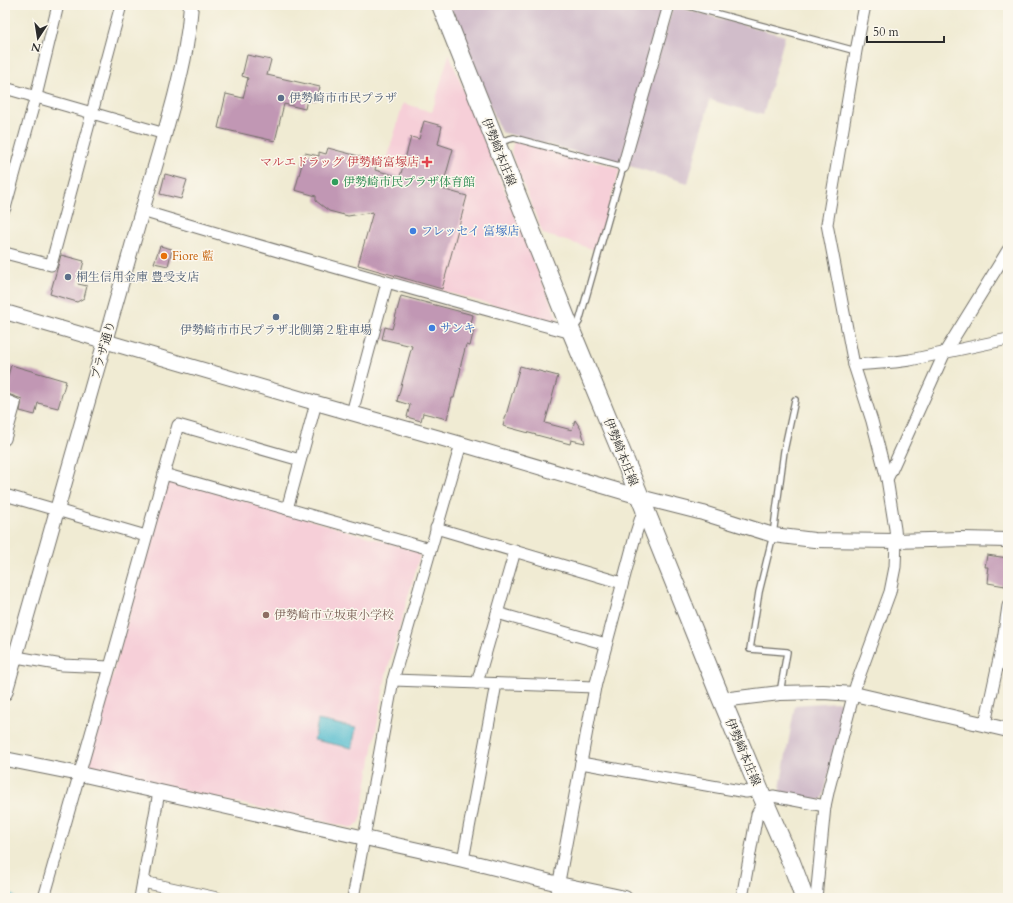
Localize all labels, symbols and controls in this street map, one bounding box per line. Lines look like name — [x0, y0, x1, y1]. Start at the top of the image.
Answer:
north arrow — [18, 18, 58, 58]
scale bar — [867, 18, 944, 44]
text: 50 m — [873, 24, 900, 40]
text: N — [29, 39, 42, 56]
place label: 伊勢崎市市民プラザ — [289, 90, 397, 106]
marker: 伊勢崎市市民プラザ — [276, 93, 286, 103]
street label: 伊勢崎本庄線 — [478, 116, 520, 188]
place label: マルエドラッグ 伊勢崎富塚店 — [260, 154, 419, 170]
marker: マルエドラッグ 伊勢崎富塚店 — [422, 157, 432, 167]
place label: 伊勢崎市民プラザ体育館 — [343, 174, 475, 190]
marker: 伊勢崎市民プラザ体育館 — [330, 177, 340, 187]
place label: フレッセイ 富塚店 — [421, 223, 519, 239]
marker: フレッセイ 富塚店 — [408, 226, 418, 236]
place label: Fiore 藍 — [172, 248, 214, 264]
marker: Fiore 藍 — [159, 251, 169, 261]
place label: 桐生信用金庫 豊受支店 — [76, 269, 199, 285]
marker: 桐生信用金庫 豊受支店 — [63, 272, 73, 282]
marker: 伊勢崎市市民プラザ北側第２駐車場 — [271, 312, 281, 322]
street label: プラザ通り — [87, 319, 119, 381]
place label: サンキ — [440, 320, 475, 336]
place label: 伊勢崎市市民プラザ北側第２駐車場 — [180, 322, 372, 338]
marker: サンキ — [427, 323, 437, 333]
street label: 伊勢崎本庄線 — [600, 416, 642, 488]
place label: 伊勢崎市立坂東小学校 — [274, 607, 394, 623]
marker: 伊勢崎市立坂東小学校 — [261, 610, 271, 620]
street label: 伊勢崎本庄線 — [722, 716, 764, 788]

